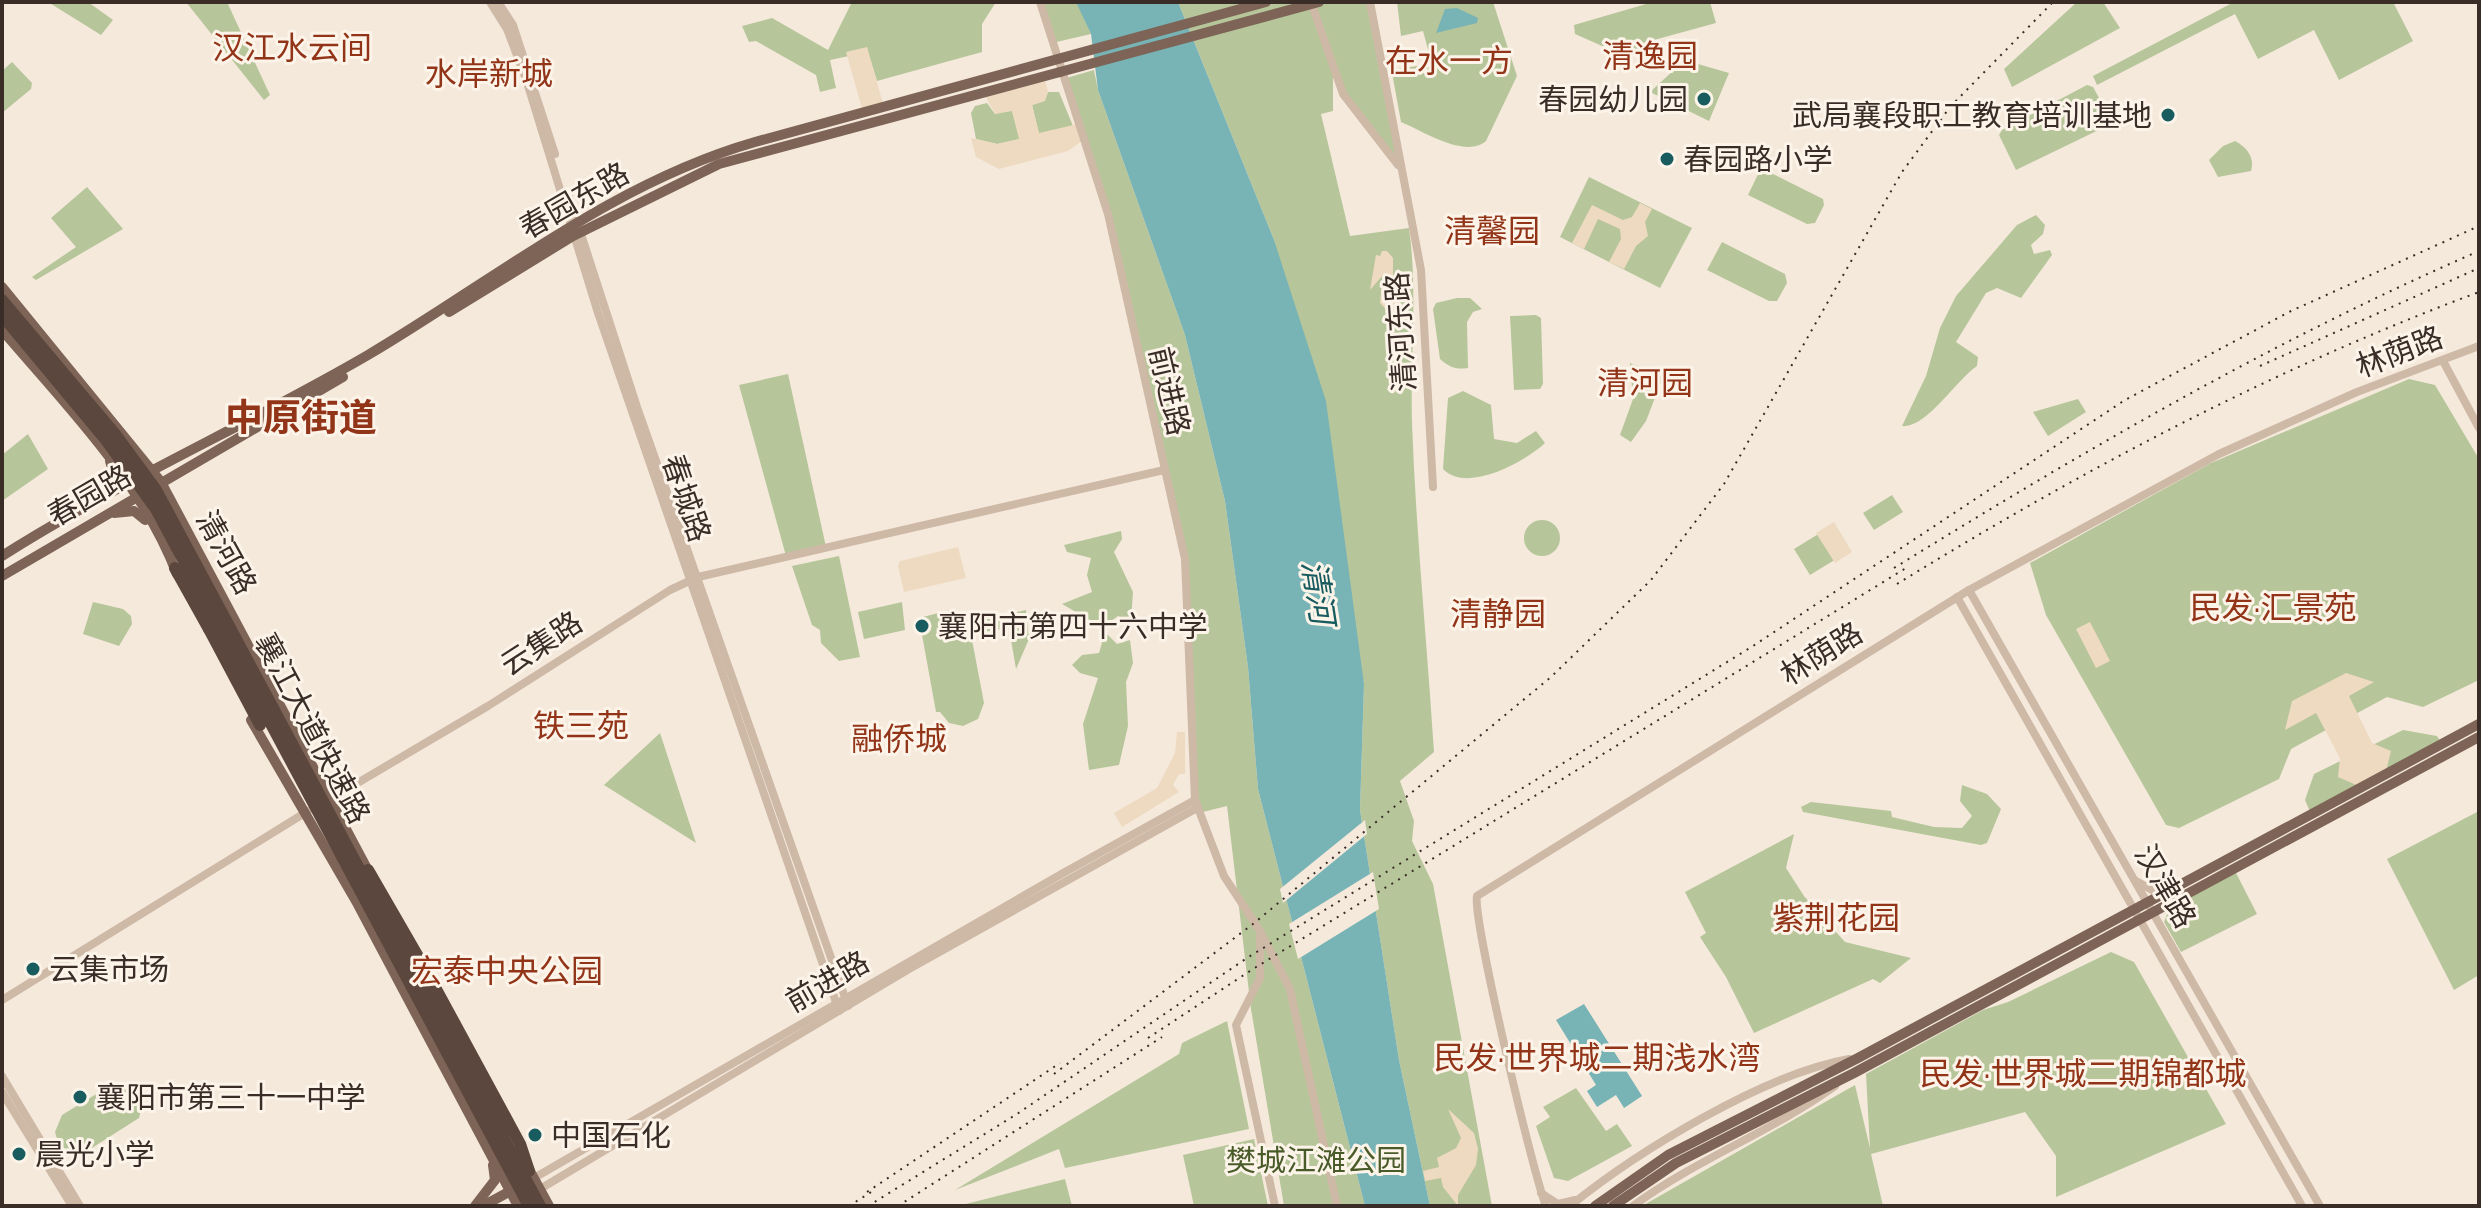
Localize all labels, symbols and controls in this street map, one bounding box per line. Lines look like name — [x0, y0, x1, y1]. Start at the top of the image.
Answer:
district label: 汉江水云间 — [212, 23, 372, 71]
district label: 清逸园 — [1602, 31, 1698, 79]
district label: 在水一方 — [1385, 36, 1513, 84]
district label: 水岸新城 — [425, 49, 553, 97]
place label: 春园幼儿园 — [1538, 76, 1688, 122]
marker: 春园幼儿园 — [1695, 90, 1713, 108]
place label: 武局襄段职工教育培训基地 — [1792, 92, 2152, 138]
marker: 武局襄段职工教育培训基地 — [2159, 106, 2177, 124]
place label: 春园路小学 — [1683, 136, 1833, 182]
street label: 春园东路 — [511, 150, 637, 250]
marker: 春园路小学 — [1658, 150, 1676, 168]
district label: 清馨园 — [1444, 206, 1540, 254]
street label: 清河东路 — [1373, 271, 1427, 393]
street label: 林荫路 — [2349, 313, 2449, 389]
street label: 前进路 — [1137, 342, 1203, 440]
district label: 清河园 — [1597, 358, 1693, 406]
district label: 中原街道 — [225, 388, 377, 446]
street label: 春城路 — [651, 448, 723, 548]
street label: 春园路 — [39, 453, 139, 537]
street label: 清河路 — [185, 501, 269, 603]
water label: 清河 — [1290, 557, 1349, 633]
district label: 民发·汇景苑 — [2190, 583, 2356, 631]
district label: 清静园 — [1450, 589, 1546, 637]
street label: 云集路 — [491, 599, 591, 687]
place label: 襄阳市第四十六中学 — [938, 603, 1208, 649]
street label: 林荫路 — [1771, 610, 1871, 696]
marker: 襄阳市第四十六中学 — [913, 617, 931, 635]
street label: 襄江大道快速路 — [243, 624, 383, 832]
district label: 铁三苑 — [533, 701, 629, 749]
district label: 融侨城 — [851, 714, 947, 762]
street label: 汉津路 — [2124, 836, 2208, 936]
district label: 紫荆花园 — [1772, 893, 1900, 941]
street label: 前进路 — [777, 939, 877, 1023]
place label: 云集市场 — [49, 946, 169, 992]
district label: 宏泰中央公园 — [411, 946, 603, 994]
marker: 云集市场 — [24, 960, 42, 978]
district label: 民发·世界城二期浅水湾 — [1434, 1033, 1760, 1081]
district label: 民发·世界城二期锦都城 — [1920, 1049, 2246, 1097]
place label: 襄阳市第三十一中学 — [96, 1074, 366, 1120]
marker: 襄阳市第三十一中学 — [71, 1088, 89, 1106]
place label: 中国石化 — [551, 1112, 671, 1158]
marker: 中国石化 — [526, 1126, 544, 1144]
place label: 晨光小学 — [35, 1131, 155, 1177]
park label: 樊城江滩公园 — [1226, 1137, 1406, 1183]
marker: 晨光小学 — [10, 1145, 28, 1163]

